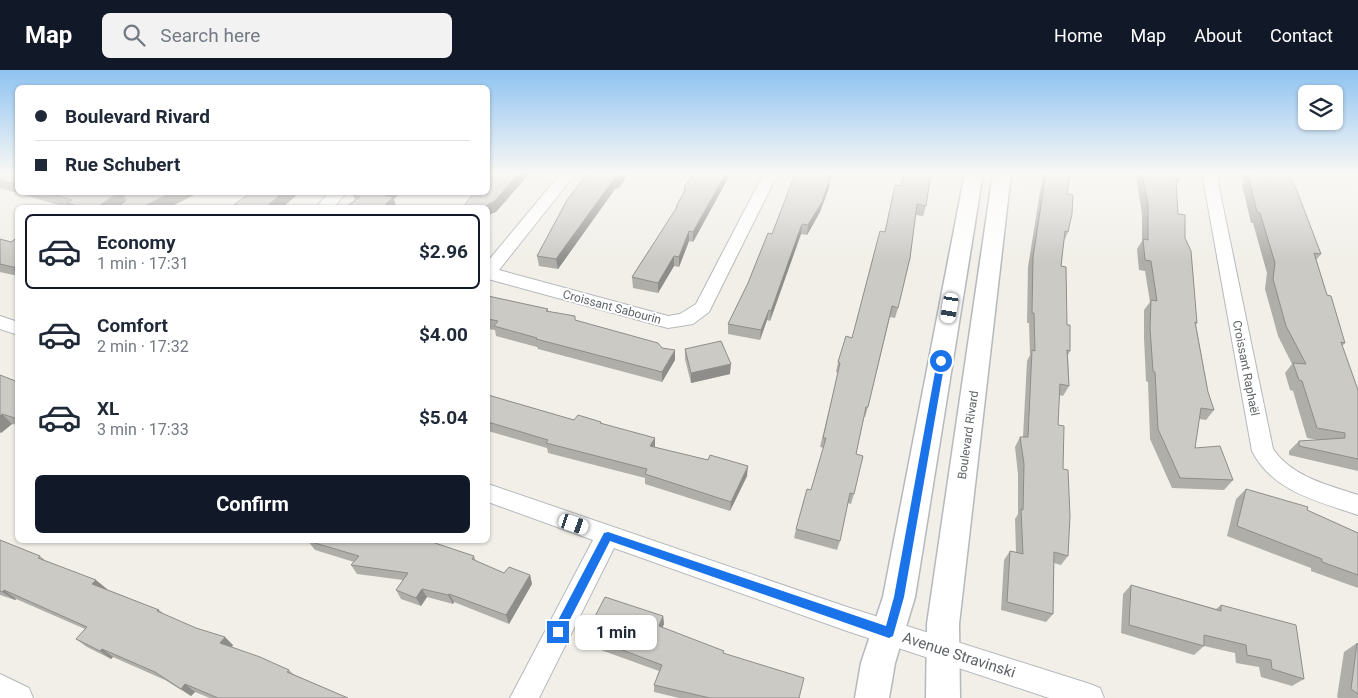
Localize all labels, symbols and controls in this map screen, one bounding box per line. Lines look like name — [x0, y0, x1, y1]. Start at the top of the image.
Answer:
search box — [102, 13, 452, 58]
text: Map — [25, 21, 72, 49]
icon: search — [120, 21, 148, 49]
text: Search here — [160, 24, 260, 47]
text: Home — [1054, 25, 1103, 46]
text: Map — [1131, 25, 1166, 46]
text: About — [1194, 25, 1242, 46]
text: Contact — [1270, 25, 1333, 46]
map controls — [1298, 85, 1343, 130]
button: layers — [1298, 85, 1343, 130]
text: Boulevard Rivard — [65, 105, 210, 128]
text: Rue Schubert — [65, 153, 180, 176]
icon: car — [37, 229, 82, 274]
text: Economy — [97, 231, 176, 254]
text: $2.96 — [419, 240, 468, 263]
text: 1 min · 17:31 — [97, 254, 189, 273]
street label: Croissant Sabourin — [561, 287, 663, 327]
car — [940, 292, 959, 324]
icon: car — [37, 312, 82, 357]
text: Comfort — [97, 314, 168, 337]
street label: Croissant Raphaël — [1230, 319, 1262, 417]
text: $4.00 — [419, 323, 468, 346]
text: 2 min · 17:32 — [97, 337, 189, 356]
route start — [930, 350, 952, 372]
street label: Boulevard Rivard — [955, 390, 981, 480]
icon: car — [37, 395, 82, 440]
text: XL — [97, 397, 119, 420]
text: $5.04 — [419, 406, 468, 429]
text: 3 min · 17:33 — [97, 420, 189, 439]
button: Confirm — [35, 475, 470, 533]
car — [557, 512, 590, 536]
callout: 1 min — [576, 614, 658, 650]
route end — [547, 621, 569, 643]
text: 1 min — [596, 623, 636, 642]
street label: Avenue Stravinski — [900, 628, 1018, 682]

